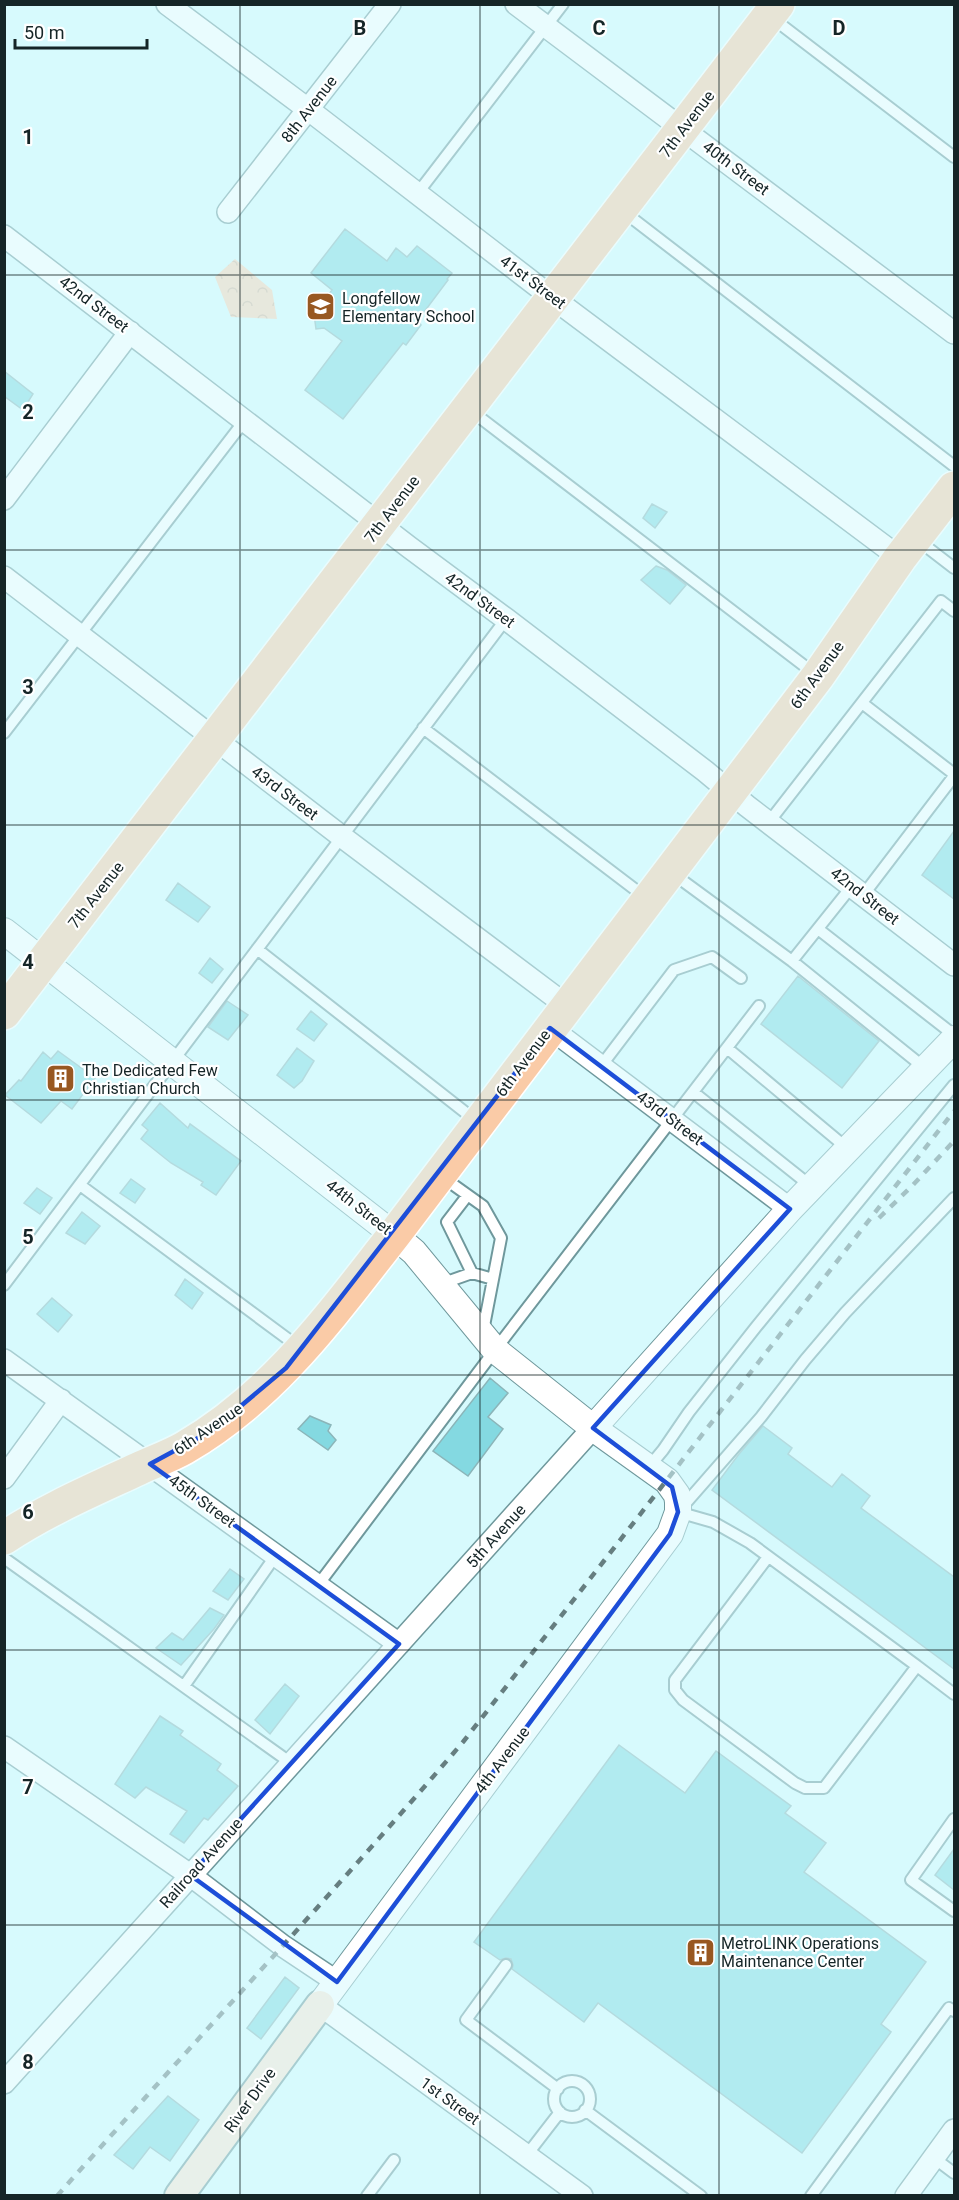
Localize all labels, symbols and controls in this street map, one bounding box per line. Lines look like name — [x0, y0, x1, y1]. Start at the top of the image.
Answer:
scale bar — [15, 12, 147, 50]
text: B — [354, 16, 366, 40]
text: C — [592, 16, 606, 40]
text: D — [833, 16, 846, 40]
text: 50 m — [24, 22, 64, 43]
street label: 8th Avenue — [277, 72, 341, 146]
street label: 7th Avenue — [656, 87, 718, 161]
text: 1 — [22, 125, 34, 149]
street label: 40th Street — [699, 137, 773, 199]
street label: 41st Street — [496, 251, 570, 313]
street label: 42nd Street — [56, 272, 132, 336]
place label: Longfellow Elementary School — [342, 289, 475, 326]
school or university icon: Longfellow Elementary School — [305, 291, 337, 323]
text: 2 — [22, 400, 34, 424]
street label: 7th Avenue — [361, 472, 423, 546]
street label: 42nd Street — [441, 568, 519, 632]
street label: 6th Avenue — [786, 637, 848, 713]
text: 3 — [22, 675, 34, 699]
street label: 43rd Street — [248, 762, 322, 824]
street label: 7th Avenue — [64, 858, 128, 932]
street label: 42nd Street — [827, 863, 903, 929]
text: 4 — [22, 950, 34, 974]
street label: 6th Avenue — [492, 1026, 554, 1100]
place label: The Dedicated Few Christian Church — [82, 1061, 218, 1098]
building icon: The Dedicated Few Christian Church — [45, 1063, 77, 1095]
street label: 43rd Street — [633, 1087, 707, 1149]
street label: 44th Street — [322, 1175, 396, 1239]
text: 5 — [22, 1225, 34, 1249]
street label: 6th Avenue — [170, 1399, 246, 1459]
street label: 45th Street — [165, 1470, 239, 1532]
text: 6 — [22, 1500, 34, 1524]
street label: 5th Avenue — [462, 1500, 530, 1572]
street label: 4th Avenue — [471, 1723, 533, 1797]
text: 7 — [22, 1775, 34, 1799]
street label: Railroad Avenue — [156, 1814, 246, 1912]
place label: MetroLINK Operations Maintenance Center — [721, 1934, 879, 1971]
building icon: MetroLINK Operations Maintenance Center — [684, 1936, 716, 1968]
text: 8 — [22, 2050, 34, 2074]
street label: River Drive — [220, 2064, 280, 2136]
street label: 1st Street — [417, 2073, 483, 2129]

